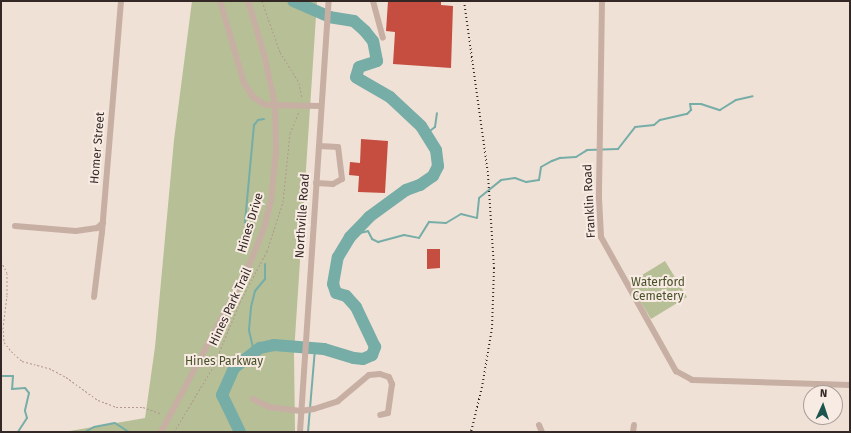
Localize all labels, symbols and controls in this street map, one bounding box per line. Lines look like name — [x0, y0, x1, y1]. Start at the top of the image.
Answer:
street label: Homer Street — [88, 111, 108, 185]
street label: Franklin Road — [581, 164, 599, 238]
street label: Northville Road — [293, 173, 313, 259]
street label: Hines Drive — [235, 191, 267, 255]
street label: Hines Park Trail — [207, 266, 255, 348]
park label: Waterford Cemetery — [631, 276, 685, 304]
park label: Hines Parkway — [185, 355, 263, 369]
north arrow — [803, 385, 843, 425]
text: N — [820, 387, 828, 400]

